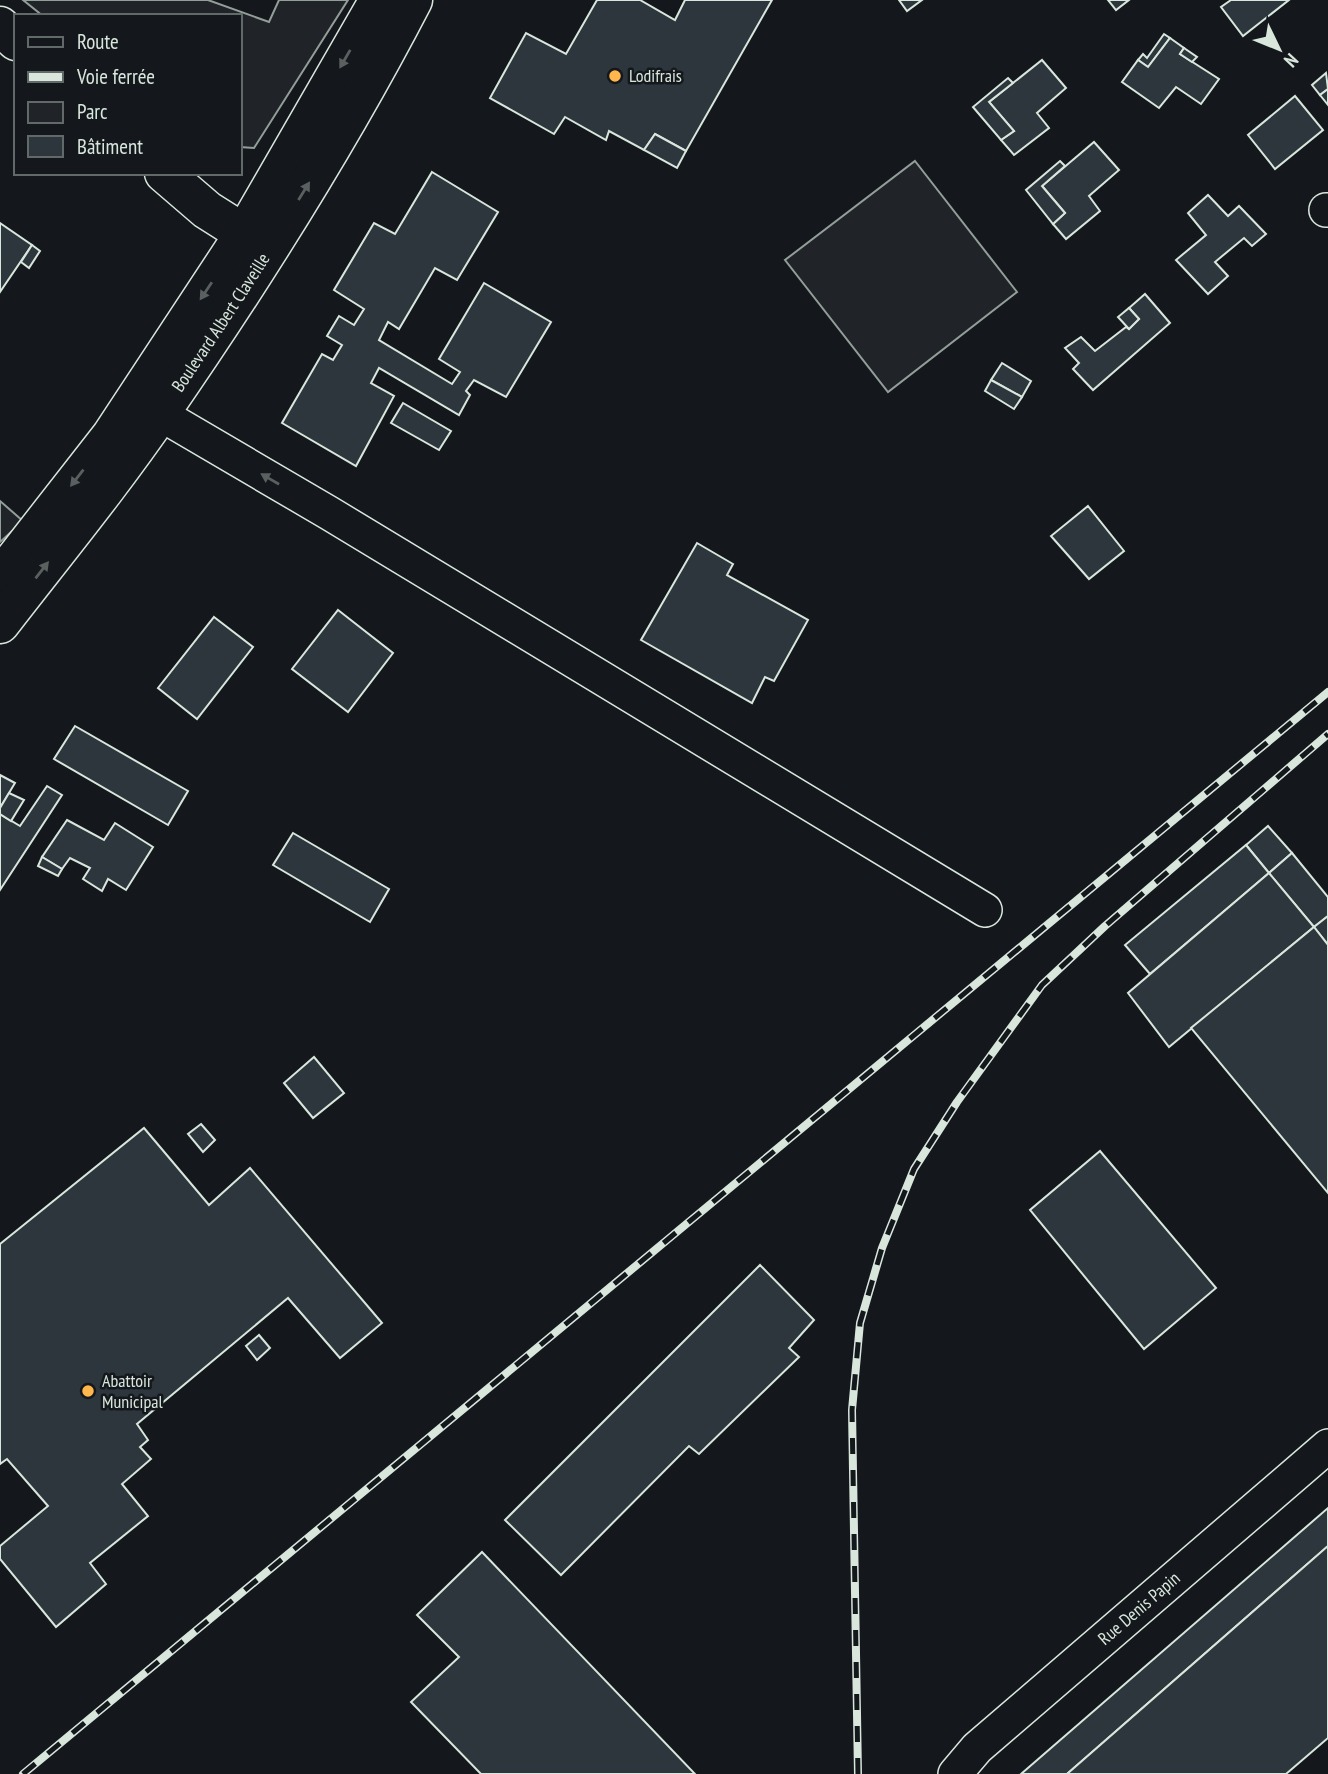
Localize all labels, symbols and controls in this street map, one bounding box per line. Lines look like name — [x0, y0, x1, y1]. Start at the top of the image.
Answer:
legend — [14, 14, 242, 175]
north arrow — [1244, 14, 1314, 84]
text: Route — [77, 28, 119, 55]
text: N — [1279, 49, 1304, 73]
one-way arrow — [339, 50, 351, 69]
text: Voie ferrée — [76, 63, 155, 90]
place label: Lodifrais — [629, 64, 682, 87]
marker: Lodifrais — [607, 68, 623, 84]
text: Parc — [77, 98, 108, 125]
text: Bâtiment — [77, 133, 143, 160]
one-way arrow — [297, 181, 310, 200]
street label: Boulevard Albert Claveille — [166, 248, 275, 396]
one-way arrow — [200, 281, 213, 300]
one-way arrow — [70, 468, 85, 486]
one-way arrow — [261, 472, 280, 485]
one-way arrow — [34, 561, 49, 579]
place label: Abattoir Municipal — [102, 1369, 163, 1413]
marker: Abattoir Municipal — [80, 1383, 96, 1399]
street label: Rue Denis Papin — [1093, 1566, 1185, 1650]

